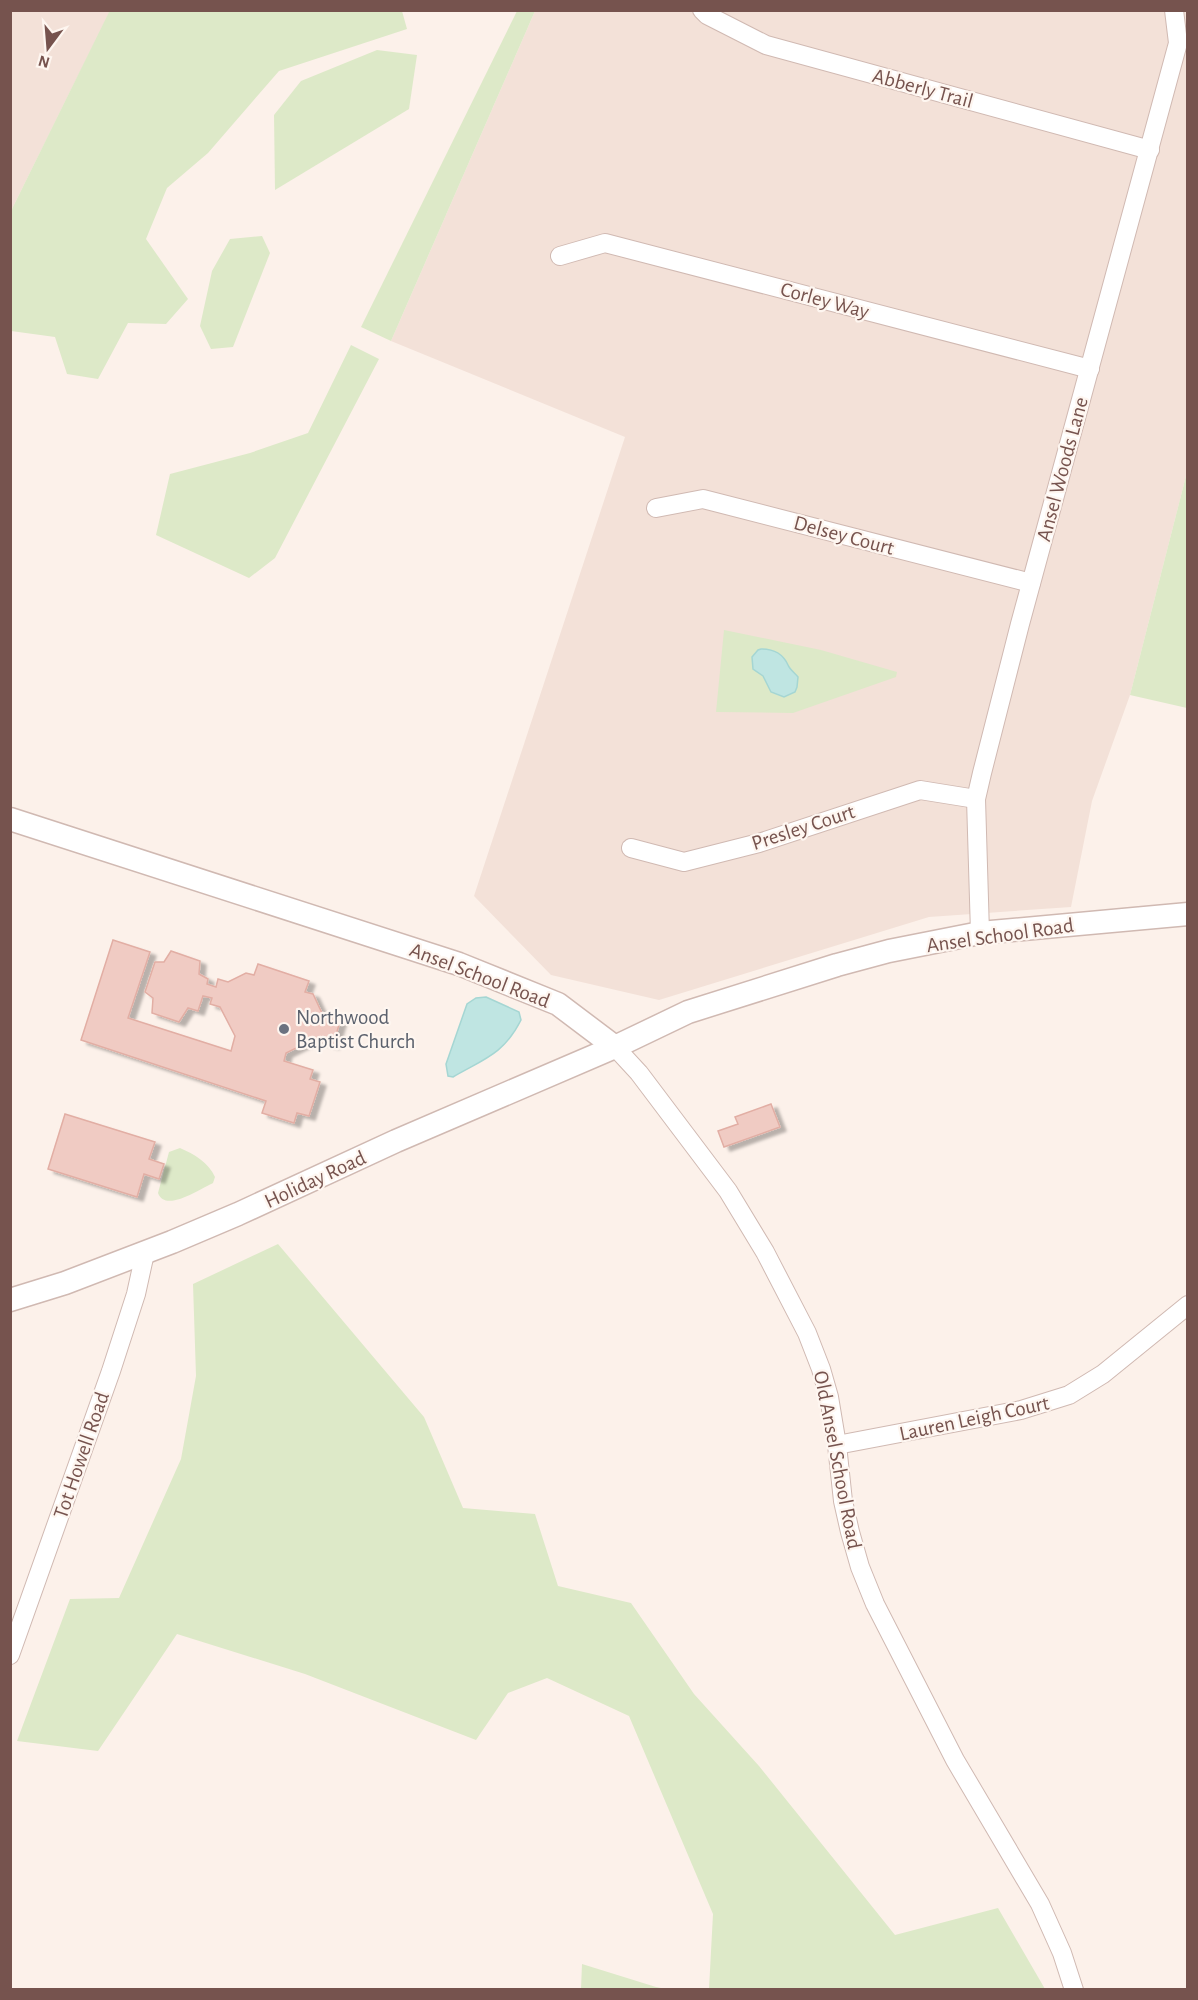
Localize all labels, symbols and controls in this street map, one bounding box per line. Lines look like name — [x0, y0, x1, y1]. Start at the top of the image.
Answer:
north arrow — [18, 18, 78, 78]
text: N — [37, 52, 52, 71]
street label: Abberly Trail — [870, 65, 975, 112]
street label: Corley Way — [778, 279, 871, 322]
street label: Ansel Woods Lane — [1033, 395, 1092, 543]
street label: Delsey Court — [791, 512, 897, 559]
street label: Presley Court — [749, 801, 858, 854]
street label: Ansel School Road — [925, 915, 1075, 956]
street label: Ansel School Road — [407, 939, 553, 1012]
place label: Northwood Baptist Church — [296, 1007, 416, 1052]
marker: Northwood Baptist Church — [277, 1022, 291, 1036]
street label: Holiday Road — [261, 1147, 369, 1212]
street label: Old Ansel School Road — [810, 1369, 865, 1551]
street label: Tot Howell Road — [50, 1389, 113, 1521]
street label: Lauren Leigh Court — [897, 1392, 1051, 1445]

